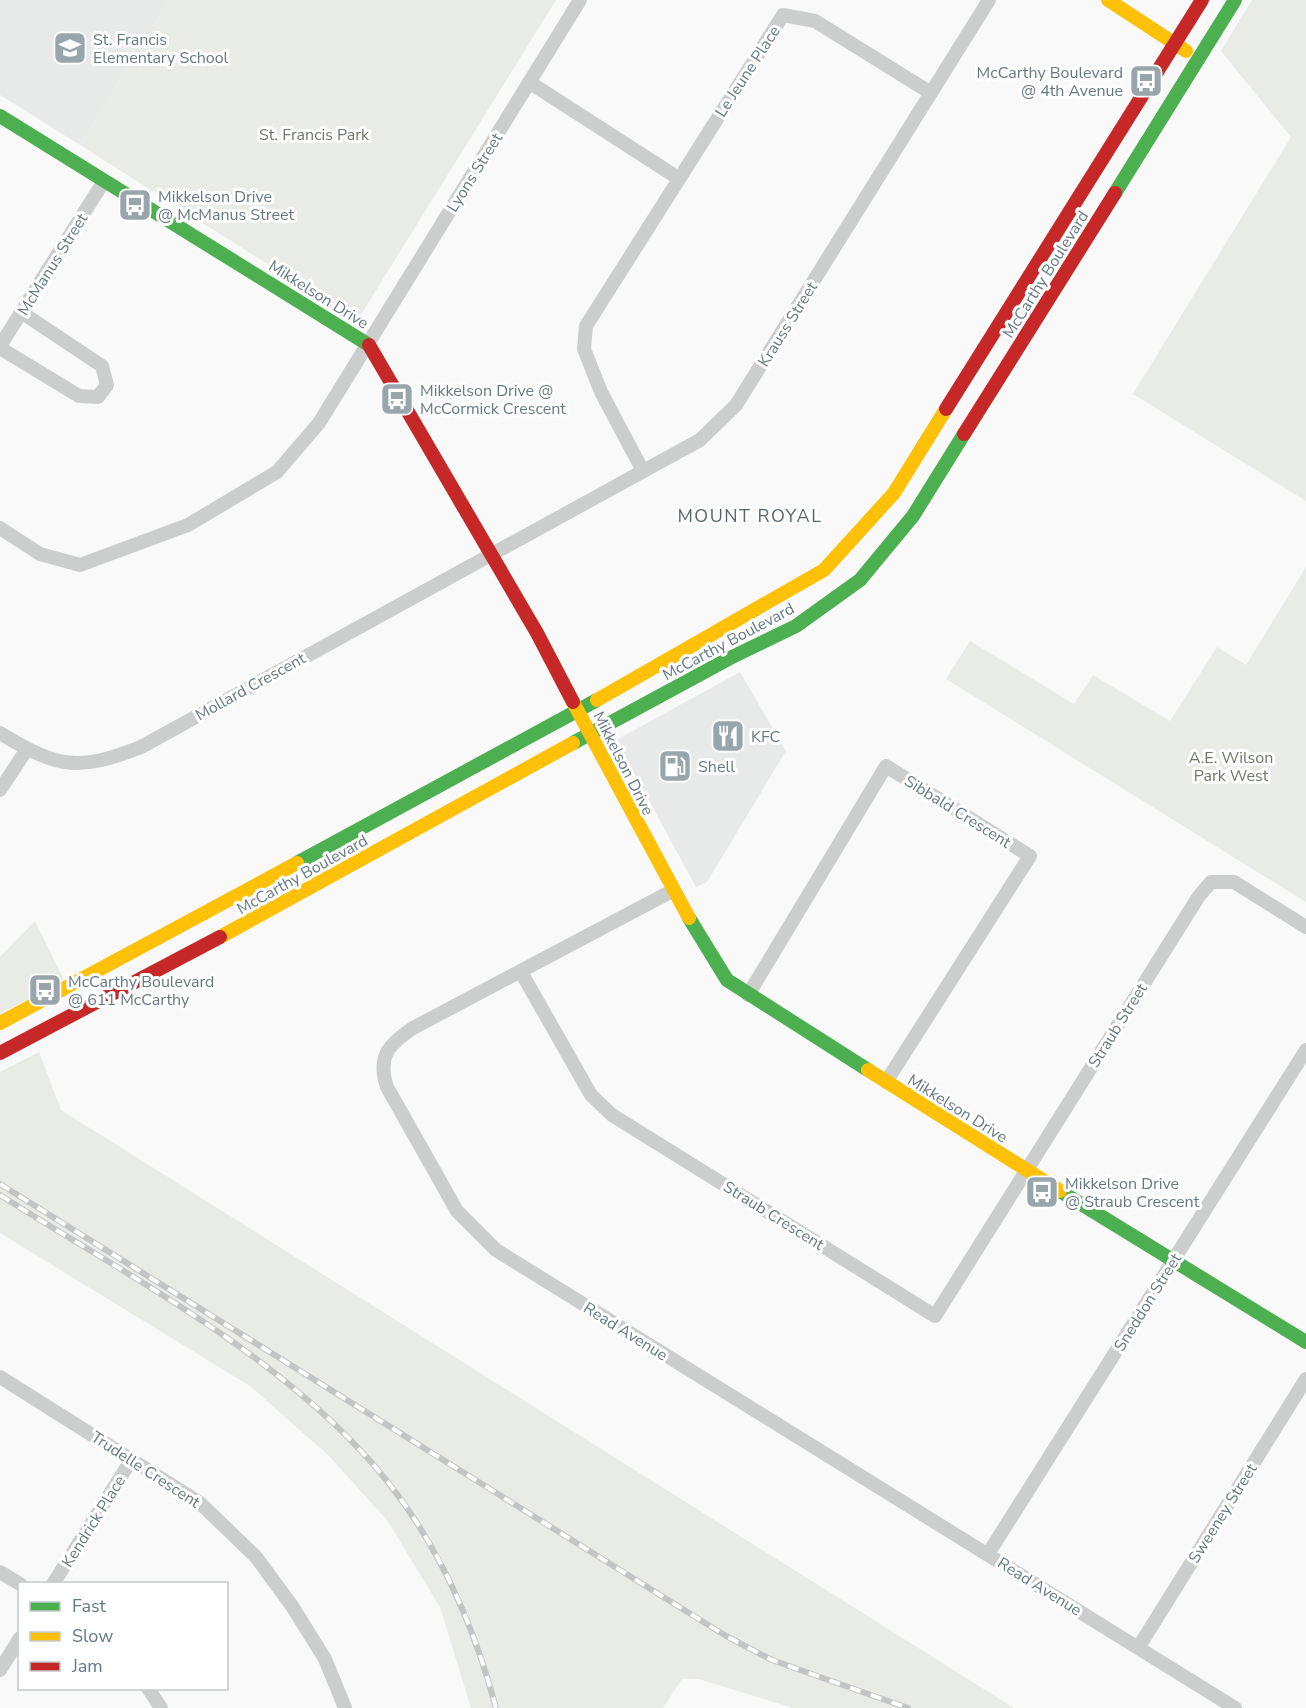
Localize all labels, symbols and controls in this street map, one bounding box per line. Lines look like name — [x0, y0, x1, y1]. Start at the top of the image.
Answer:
street label: Le Jeune Place — [710, 22, 786, 121]
place label: St. Francis Elementary School — [93, 29, 229, 69]
school or university icon: St. Francis Elementary School — [52, 30, 88, 66]
place label: McCarthy Boulevard @ 4th Avenue — [977, 62, 1123, 102]
bus stop icon: McCarthy Boulevard @ 4th Avenue — [1128, 63, 1164, 99]
park label: St. Francis Park — [259, 124, 370, 146]
street label: Lyons Street — [442, 128, 508, 216]
place label: Mikkelson Drive @ McManus Street — [158, 186, 294, 226]
bus stop icon: Mikkelson Drive @ McManus Street — [117, 187, 153, 223]
street label: McCarthy Boulevard — [998, 207, 1094, 342]
street label: McManus Street — [13, 209, 93, 320]
street label: Mikkelson Drive — [264, 255, 373, 334]
street label: Krauss Street — [753, 278, 823, 371]
place label: Mikkelson Drive @ McCormick Crescent — [420, 380, 566, 420]
bus stop icon: Mikkelson Drive @ McCormick Crescent — [379, 381, 415, 417]
district label: MOUNT ROYAL — [677, 504, 823, 528]
street label: McCarthy Boulevard — [659, 598, 798, 686]
street label: Mollard Crescent — [192, 647, 310, 726]
street label: Mikkelson Drive — [587, 708, 659, 819]
restaurant icon: KFC — [710, 718, 746, 754]
place label: KFC — [751, 726, 781, 748]
park label: A.E. Wilson Park West — [1189, 747, 1273, 787]
fuel station icon: Shell — [657, 748, 693, 784]
place label: Shell — [698, 756, 735, 778]
street label: Sibbald Crescent — [900, 770, 1015, 854]
street label: McCarthy Boulevard — [233, 830, 372, 920]
place label: McCarthy Boulevard @ 611 McCarthy — [68, 971, 214, 1011]
bus stop icon: McCarthy Boulevard @ 611 McCarthy — [27, 972, 63, 1008]
street label: Straub Street — [1083, 979, 1153, 1072]
street label: Mikkelson Drive — [903, 1069, 1012, 1148]
place label: Mikkelson Drive @ Straub Crescent — [1065, 1173, 1200, 1213]
bus stop icon: Mikkelson Drive @ Straub Crescent — [1024, 1174, 1060, 1210]
street label: Straub Crescent — [719, 1176, 828, 1256]
street label: Sneddon Street — [1109, 1249, 1187, 1356]
street label: Read Avenue — [579, 1297, 672, 1366]
street label: Trudelle Crescent — [87, 1426, 205, 1514]
street label: Sweeney Street — [1183, 1459, 1262, 1568]
street label: Kendrick Place — [57, 1471, 131, 1572]
street label: Read Avenue — [993, 1552, 1086, 1621]
legend — [18, 1582, 228, 1690]
text: Fast — [72, 1594, 107, 1618]
text: Slow — [72, 1624, 113, 1648]
text: Jam — [71, 1654, 103, 1678]

